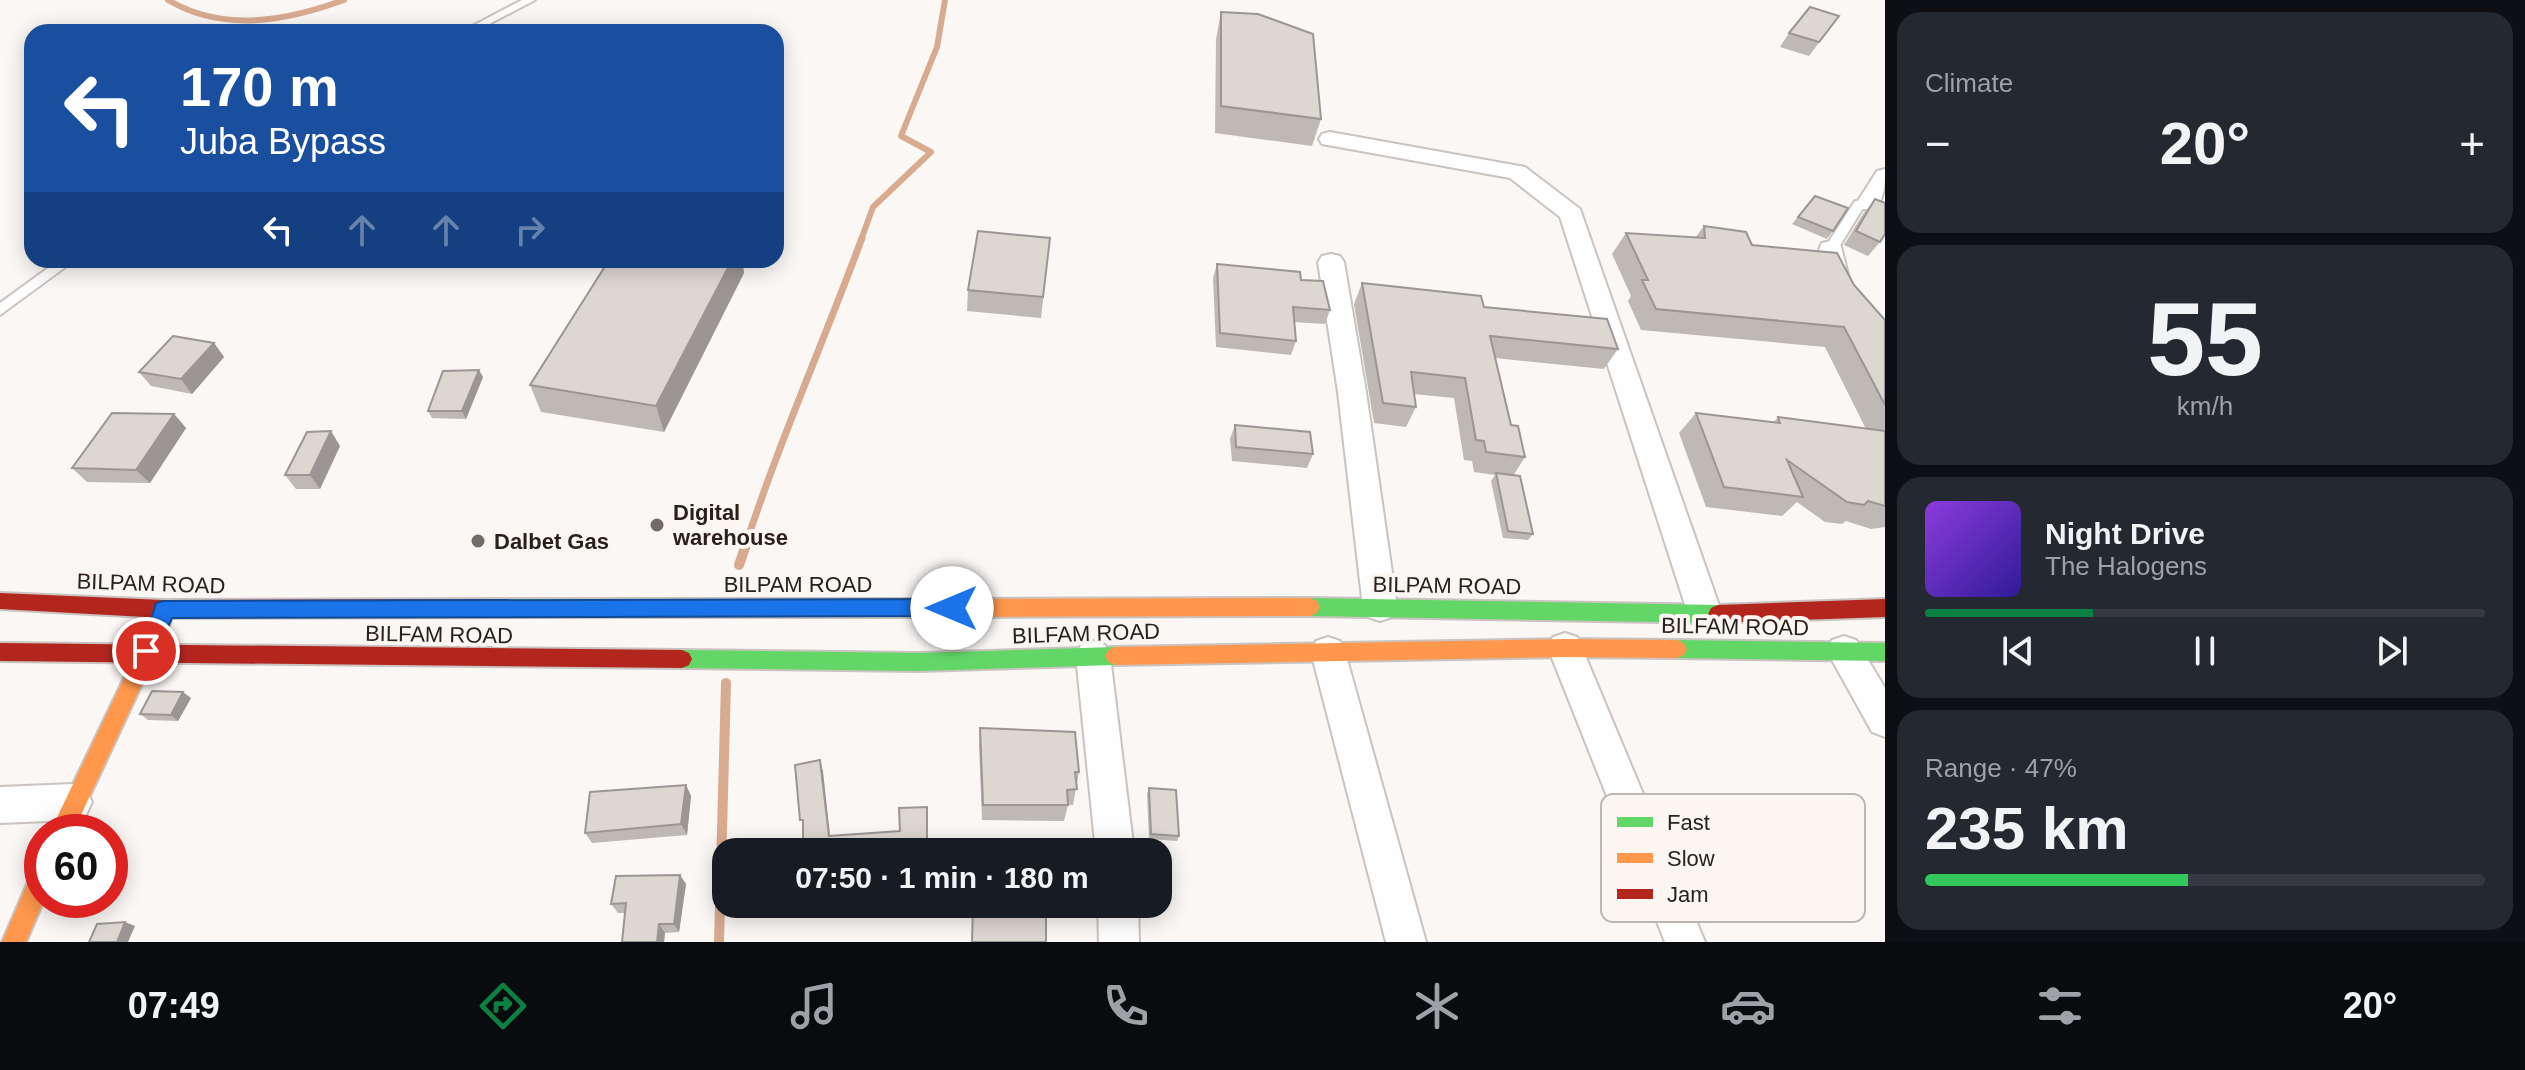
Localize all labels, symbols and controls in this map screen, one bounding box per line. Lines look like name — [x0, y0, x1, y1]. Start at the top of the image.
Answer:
text: 170 m — [180, 55, 339, 118]
icon: left — [48, 56, 152, 160]
text: Climate — [1925, 68, 2013, 98]
text: 20° — [2160, 110, 2250, 177]
text: − — [1925, 119, 1951, 168]
text: + — [2459, 119, 2485, 168]
text: Juba Bypass — [180, 121, 386, 162]
icon: left — [256, 208, 300, 252]
icon: ahead — [340, 208, 384, 252]
icon: ahead — [424, 208, 468, 252]
icon: right — [508, 208, 552, 252]
text: 55 — [2147, 281, 2263, 397]
text: km/h — [2177, 391, 2233, 421]
place label: Digital warehouse — [672, 500, 788, 550]
marker: Digital warehouse — [648, 516, 666, 534]
text: Night Drive — [2045, 517, 2205, 550]
place label: Dalbet Gas — [494, 529, 609, 554]
marker: Dalbet Gas — [469, 532, 487, 550]
text: The Halogens — [2045, 551, 2207, 581]
position arrow — [910, 566, 994, 650]
street label: BILPAM ROAD — [76, 568, 226, 599]
street label: BILPAM ROAD — [724, 572, 872, 597]
street label: BILPAM ROAD — [1372, 572, 1522, 599]
street label: BILFAM ROAD — [1661, 613, 1809, 640]
pin — [112, 617, 180, 685]
street label: BILFAM ROAD — [1012, 618, 1160, 649]
street label: BILFAM ROAD — [365, 621, 513, 648]
icon: arrive — [124, 629, 168, 673]
icon: previous — [1996, 629, 2040, 673]
icon: pause — [2183, 629, 2227, 673]
icon: next — [2370, 629, 2414, 673]
text: Range · 47% — [1925, 753, 2077, 783]
legend — [1601, 794, 1865, 922]
text: 235 km — [1925, 795, 2129, 862]
text: Fast — [1667, 810, 1710, 835]
speed limit sign: 60 — [24, 814, 128, 918]
text: Slow — [1667, 846, 1715, 871]
text: 07:50 · 1 min · 180 m — [795, 861, 1089, 894]
text: Jam — [1667, 882, 1709, 907]
icon: directions — [475, 978, 531, 1034]
icon: music — [786, 978, 842, 1034]
icon: phone — [1098, 978, 1154, 1034]
icon: climate — [1409, 978, 1465, 1034]
icon: car — [1720, 978, 1776, 1034]
icon: filters — [2032, 978, 2088, 1034]
text: 07:49 — [128, 985, 220, 1026]
text: 20° — [2343, 985, 2397, 1026]

